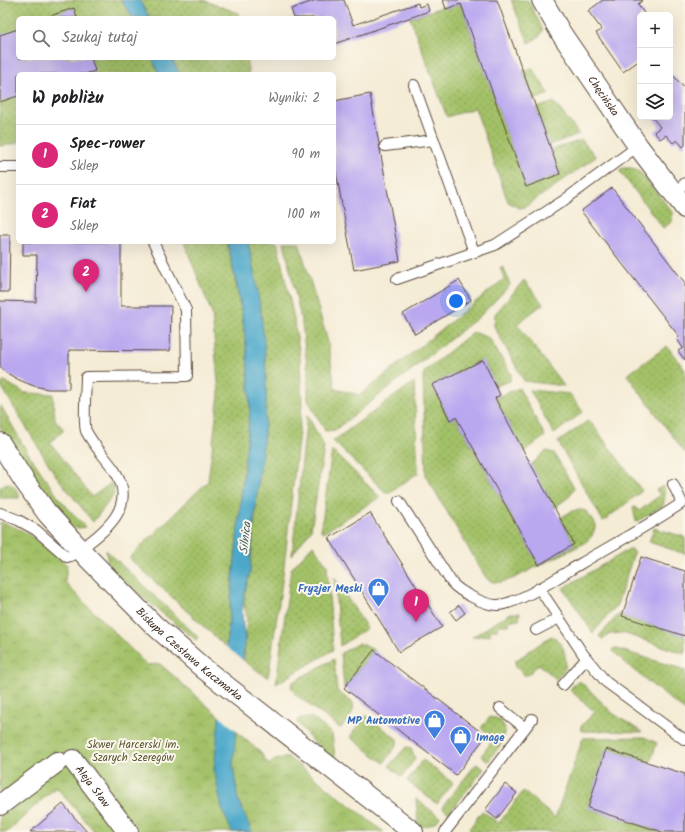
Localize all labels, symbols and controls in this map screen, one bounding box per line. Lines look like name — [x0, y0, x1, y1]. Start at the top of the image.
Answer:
map controls — [637, 12, 673, 120]
button: + — [637, 12, 673, 48]
search box — [16, 16, 336, 60]
text: Szukaj tutaj — [62, 26, 137, 50]
icon: search — [30, 27, 52, 49]
button: − — [637, 48, 673, 84]
street label: Chęcińska — [583, 72, 623, 120]
button: layers — [637, 84, 673, 120]
text: W pobliżu — [32, 85, 103, 112]
text: Wyniki: 2 — [269, 88, 320, 109]
text: Spec-rower — [70, 132, 145, 156]
text: 1 — [43, 144, 47, 165]
text: 90 m — [292, 144, 320, 165]
text: Sklep — [70, 156, 98, 177]
text: Fiat — [70, 192, 96, 216]
text: 2 — [41, 204, 49, 225]
text: 100 m — [287, 204, 320, 225]
text: Sklep — [70, 216, 98, 237]
pin: 2 — [73, 259, 99, 292]
your location — [446, 291, 466, 311]
water label: Silnica — [234, 520, 257, 555]
shop icon: Fryzjer Męski — [365, 575, 391, 608]
place label: Fryzjer Męski — [298, 580, 363, 598]
pin: 1 — [403, 589, 429, 622]
street label: Biskupa Czesława Kaczmarka — [131, 603, 246, 706]
shop icon: MP Automotive — [422, 707, 448, 740]
place label: MP Automotive — [347, 712, 421, 730]
shop icon: Image — [447, 724, 473, 757]
place label: Image — [476, 729, 505, 747]
park label: Skwer Harcerski im. Szarych Szeregów — [87, 736, 179, 767]
street label: Aleja Sław — [70, 762, 115, 812]

